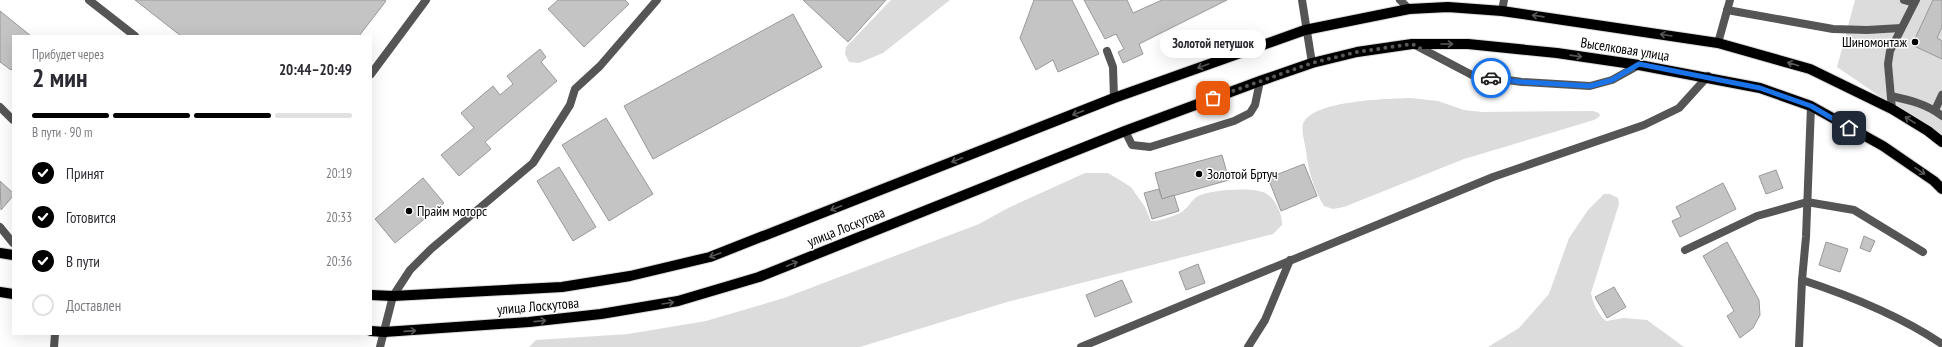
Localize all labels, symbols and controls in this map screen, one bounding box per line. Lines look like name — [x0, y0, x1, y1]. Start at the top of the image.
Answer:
one-way arrow — [1532, 12, 1545, 20]
callout: Золотой петушок — [1160, 30, 1266, 58]
one-way arrow — [1660, 31, 1673, 39]
street label: Выселковая улица — [1579, 33, 1671, 65]
place label: Шиномонтаж — [1842, 33, 1907, 51]
text: Золотой петушок — [1172, 35, 1254, 52]
marker: Шиномонтаж — [1910, 37, 1920, 47]
one-way arrow — [1440, 40, 1453, 48]
text: Прибудет через — [32, 46, 104, 63]
one-way arrow — [1569, 52, 1582, 60]
courier — [1471, 58, 1511, 98]
text: 20:44–20:49 — [279, 60, 352, 79]
one-way arrow — [1787, 60, 1800, 67]
text: 2 мин — [32, 61, 87, 94]
one-way arrow — [1197, 63, 1209, 71]
icon: car — [1480, 67, 1502, 89]
pin — [1196, 81, 1230, 115]
icon: bag — [1202, 87, 1224, 109]
one-way arrow — [1072, 109, 1084, 117]
pin — [1832, 111, 1866, 145]
one-way arrow — [1905, 116, 1916, 124]
icon: home — [1838, 117, 1860, 139]
text: В пути · 90 m — [32, 124, 93, 141]
one-way arrow — [951, 156, 963, 164]
icon: check — [32, 162, 54, 184]
text: Принят — [66, 164, 104, 183]
text: 20:19 — [326, 165, 352, 182]
place label: Золотой Бртуч — [1207, 165, 1278, 183]
one-way arrow — [1914, 168, 1926, 176]
marker: Золотой Бртуч — [1194, 169, 1204, 179]
place label: Прайм моторс — [417, 202, 487, 220]
street label: улица Лоскутова — [805, 203, 887, 251]
one-way arrow — [830, 204, 842, 212]
icon: check — [32, 206, 54, 228]
marker: Прайм моторс — [404, 206, 414, 216]
text: Готовится — [66, 208, 116, 227]
text: 20:33 — [326, 209, 352, 226]
icon: check — [32, 250, 54, 272]
text: В пути — [66, 252, 100, 271]
one-way arrow — [709, 252, 721, 260]
text: 20:36 — [326, 253, 352, 270]
one-way arrow — [785, 259, 797, 267]
street label: улица Лоскутова — [496, 293, 580, 319]
text: Доставлен — [66, 296, 121, 315]
one-way arrow — [661, 299, 674, 307]
one-way arrow — [533, 317, 546, 325]
one-way arrow — [403, 327, 416, 334]

